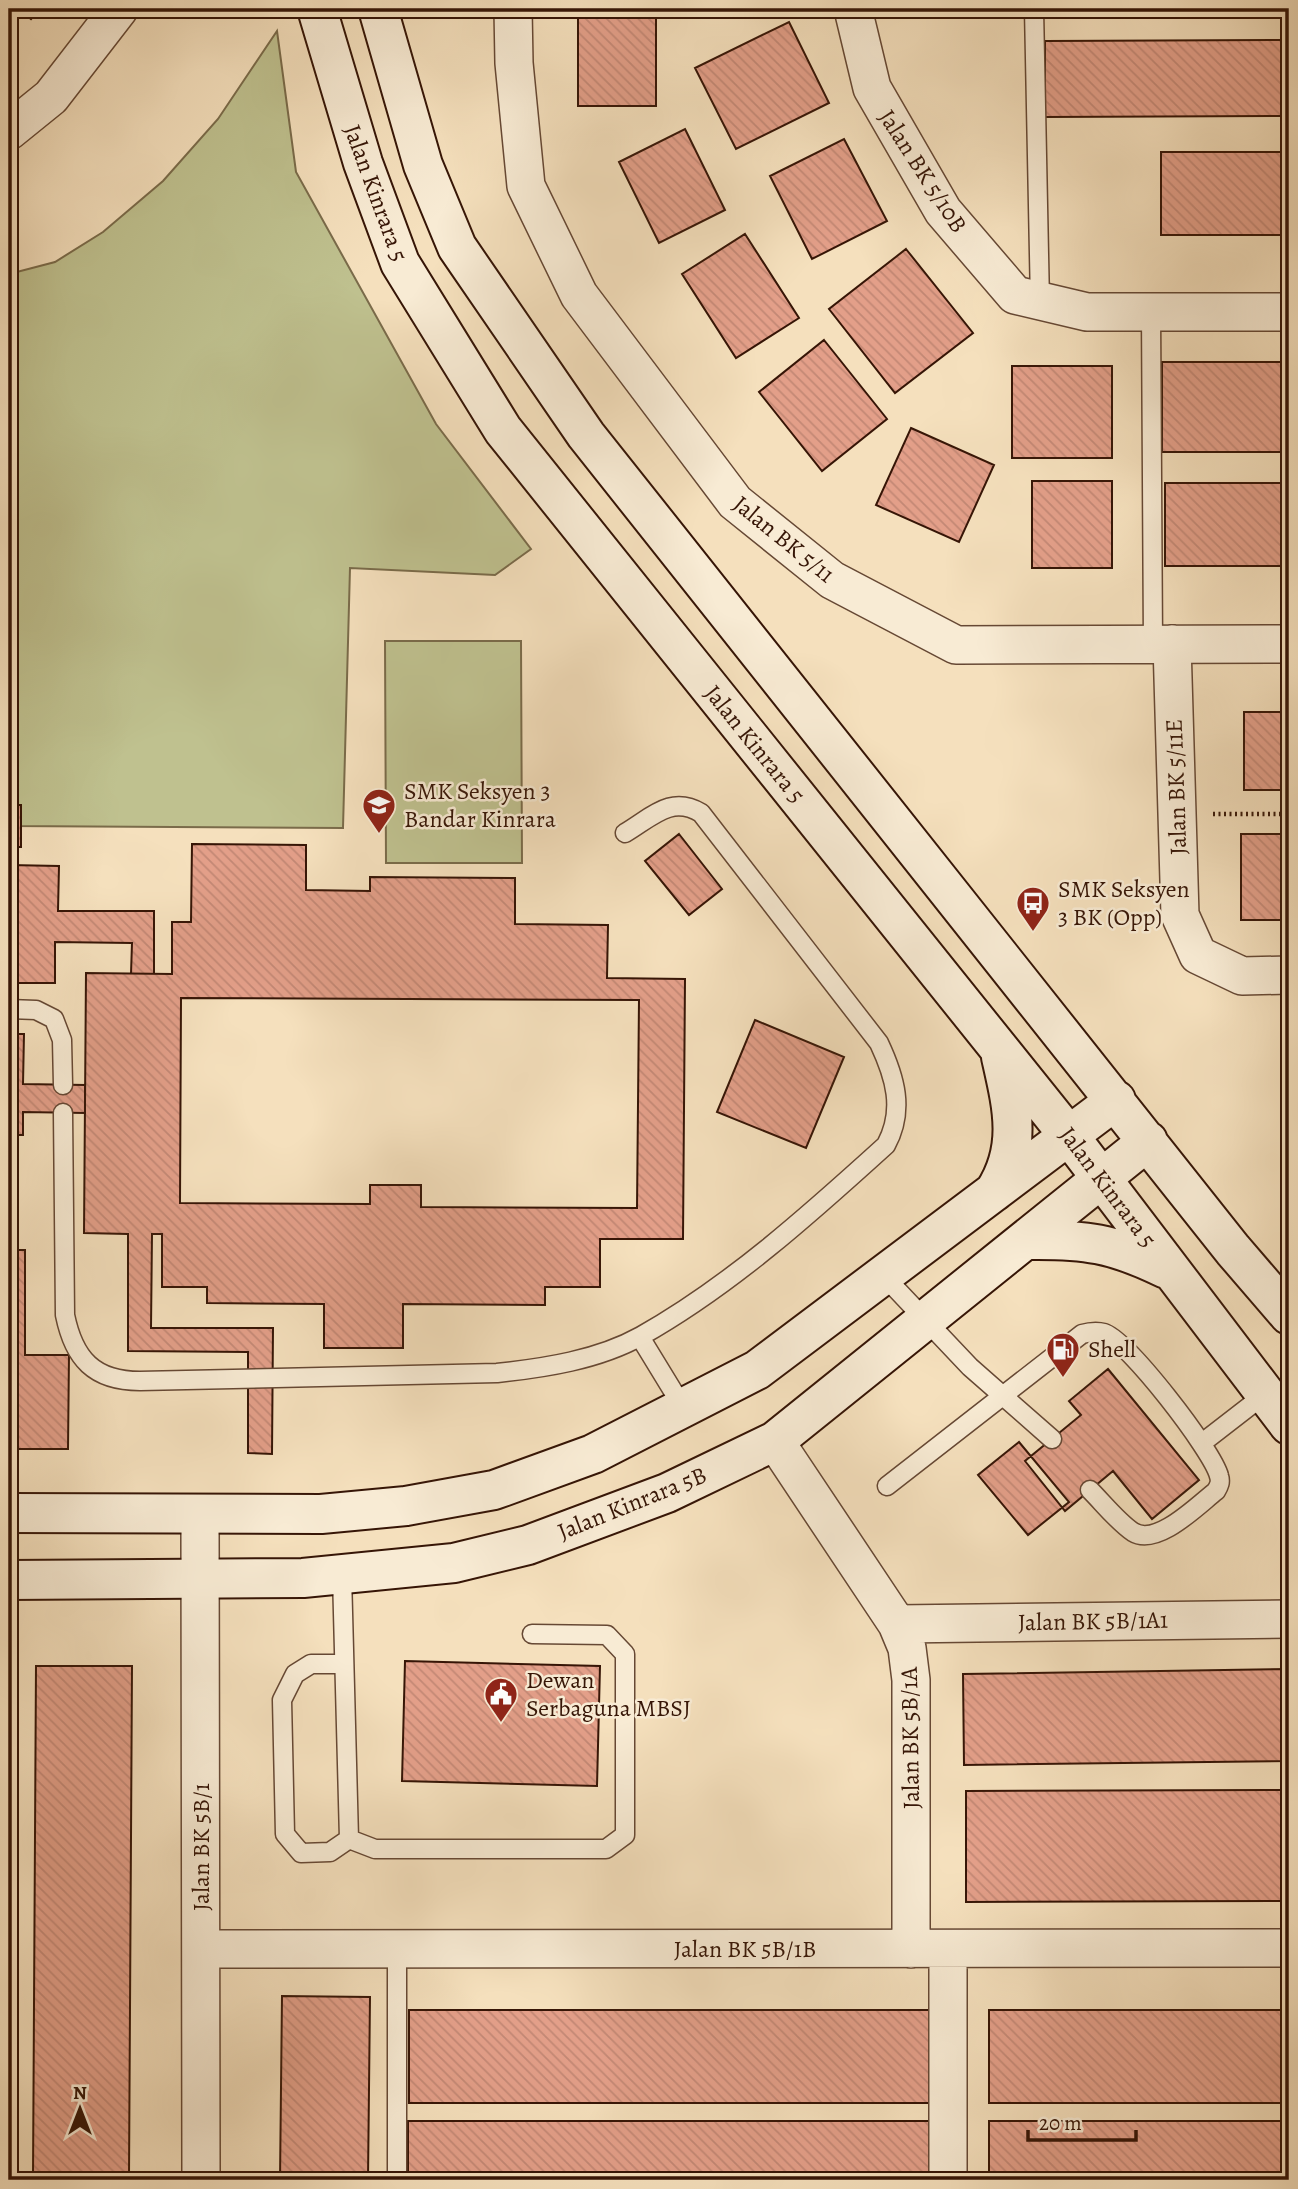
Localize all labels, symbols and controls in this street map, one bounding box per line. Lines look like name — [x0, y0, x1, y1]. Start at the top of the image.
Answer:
street label: Jalan BK 5/10B — [871, 103, 975, 239]
street label: Jalan Kinrara 5 — [336, 120, 416, 266]
street label: Jalan BK 5/11 — [727, 488, 841, 590]
street label: Jalan Kinrara 5 — [697, 678, 813, 810]
street label: Jalan BK 5/11E — [1158, 718, 1194, 856]
place label: SMK Seksyen 3 Bandar Kinrara — [404, 775, 557, 835]
school or university icon: SMK Seksyen 3 Bandar Kinrara — [360, 786, 398, 835]
place label: SMK Seksyen 3 BK (Opp) — [1058, 873, 1190, 933]
bus stop icon: SMK Seksyen 3 BK (Opp) — [1014, 884, 1052, 933]
street label: Jalan Kinrara 5 — [1052, 1120, 1164, 1254]
fuel station icon: Shell — [1044, 1330, 1082, 1379]
place label: Shell — [1088, 1333, 1136, 1365]
street label: Jalan Kinrara 5B — [553, 1459, 711, 1547]
street label: Jalan BK 5B/1A1 — [1018, 1604, 1168, 1638]
place label: Dewan Serbaguna MBSJ — [526, 1664, 691, 1724]
street label: Jalan BK 5B/1A — [893, 1666, 927, 1809]
public building icon: Dewan Serbaguna MBSJ — [482, 1675, 520, 1724]
street label: Jalan BK 5B/1 — [185, 1783, 217, 1911]
street label: Jalan BK 5B/1B — [674, 1933, 816, 1965]
north arrow — [46, 2074, 116, 2144]
text: N — [73, 2080, 87, 2106]
scale bar — [1028, 2098, 1137, 2142]
text: 20 m — [1039, 2109, 1082, 2137]

